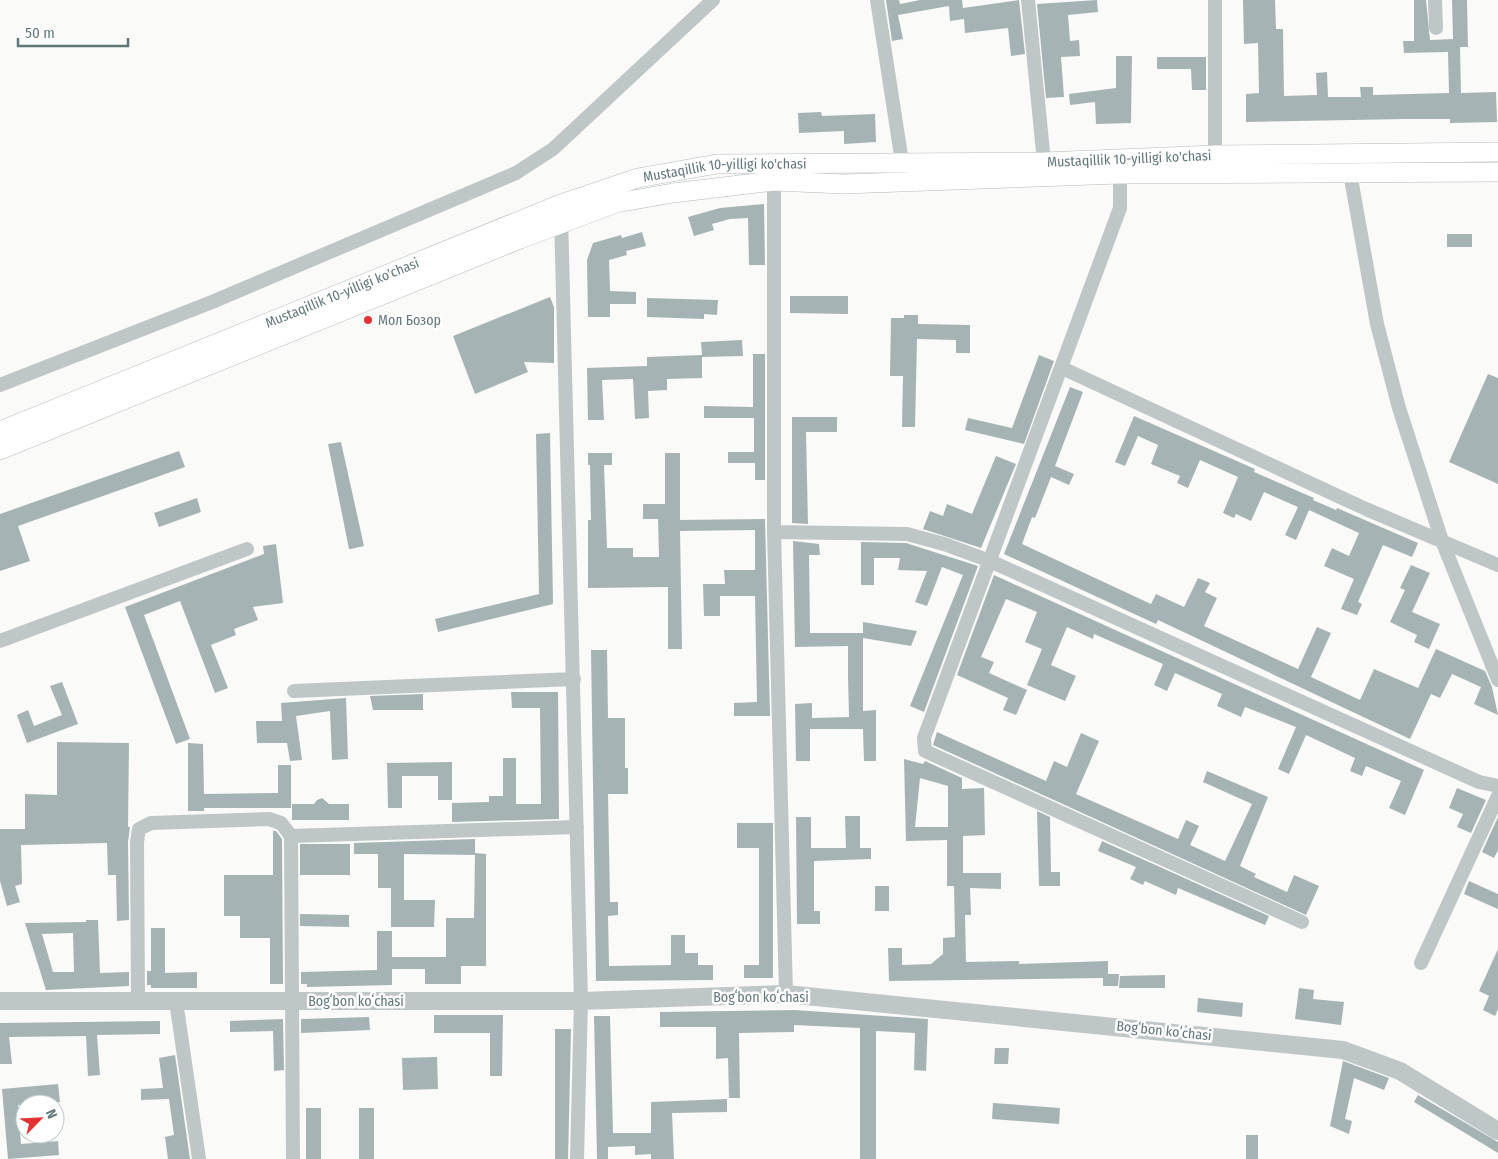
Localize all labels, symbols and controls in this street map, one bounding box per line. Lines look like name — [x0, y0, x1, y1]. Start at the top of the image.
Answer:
scale bar — [18, 15, 128, 47]
text: 50 m — [25, 24, 55, 42]
street label: Mustaqillik 10-yilligi ko'chasi — [1047, 147, 1212, 170]
street label: Mustaqillik 10-yilligi ko'chasi — [642, 155, 807, 185]
street label: Mustaqillik 10-yilligi ko'chasi — [263, 254, 421, 331]
place label: Мол Бозор — [378, 312, 441, 329]
marker: Мол Бозор — [362, 314, 374, 326]
street label: Bogʻbon koʻchasi — [713, 989, 809, 1006]
street label: Bogʻbon koʻchasi — [308, 993, 404, 1010]
street label: Bogʻbon koʻchasi — [1116, 1018, 1212, 1044]
north arrow — [15, 1094, 65, 1144]
text: N — [42, 1107, 61, 1121]

